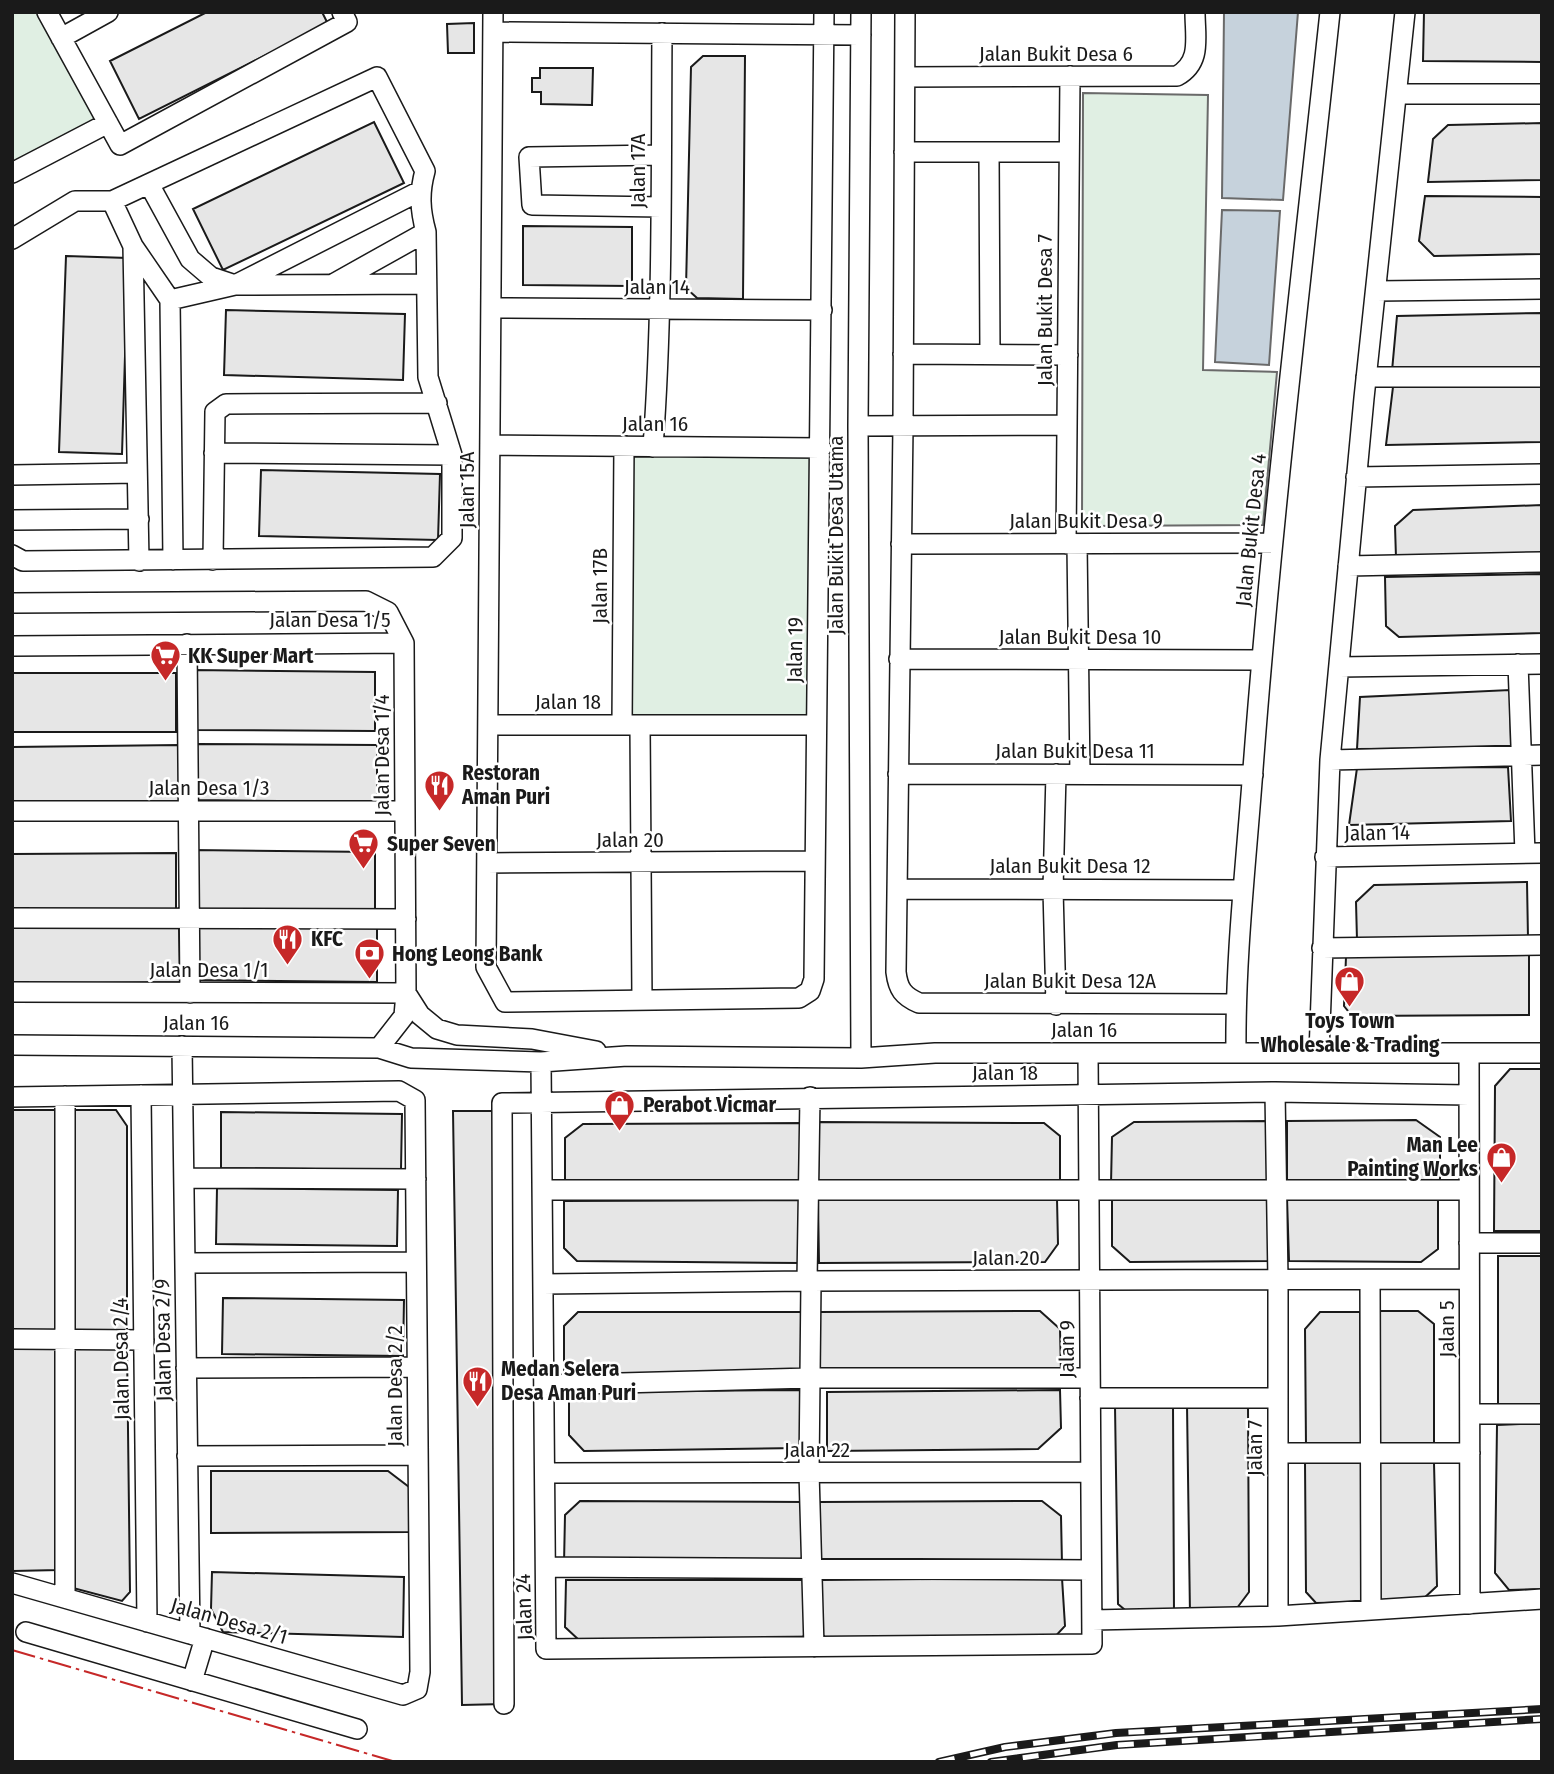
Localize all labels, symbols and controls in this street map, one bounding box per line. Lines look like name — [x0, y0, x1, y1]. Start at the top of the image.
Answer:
street label: Jalan Bukit Desa 6 — [979, 41, 1133, 67]
street label: Jalan 17A — [625, 134, 651, 208]
street label: Jalan Bukit Desa 7 — [1032, 234, 1058, 386]
street label: Jalan 14 — [624, 274, 690, 300]
street label: Jalan 16 — [622, 411, 688, 437]
street label: Jalan Bukit Desa Utama — [823, 435, 849, 635]
street label: Jalan 15A — [454, 452, 480, 528]
street label: Jalan Bukit Desa 4 — [1230, 452, 1272, 608]
street label: Jalan Bukit Desa 9 — [1009, 508, 1163, 534]
street label: Jalan 17B — [587, 548, 613, 624]
street label: Jalan Desa 1/5 — [269, 607, 391, 633]
street label: Jalan 19 — [781, 617, 809, 683]
street label: Jalan Bukit Desa 10 — [999, 624, 1161, 650]
supermarket icon: KK Super Mart — [148, 639, 182, 683]
place label: KK Super Mart — [188, 643, 314, 669]
street label: Jalan 18 — [535, 689, 601, 715]
street label: Jalan Desa 1/4 — [369, 694, 395, 816]
street label: Jalan Bukit Desa 11 — [995, 738, 1155, 764]
place label: Restoran Aman Puri — [461, 760, 550, 810]
restaurant icon: Restoran Aman Puri — [422, 768, 456, 812]
street label: Jalan Desa 1/3 — [148, 775, 270, 801]
street label: Jalan 14 — [1344, 819, 1410, 847]
supermarket icon: Super Seven — [347, 827, 381, 871]
street label: Jalan 20 — [596, 827, 664, 853]
place label: Super Seven — [387, 831, 496, 857]
street label: Jalan Bukit Desa 12 — [990, 853, 1150, 879]
restaurant icon: KFC — [271, 922, 305, 966]
place label: KFC — [311, 926, 343, 952]
bank icon: Hong Leong Bank — [352, 937, 386, 981]
place label: Hong Leong Bank — [392, 941, 543, 967]
street label: Jalan Desa 1/1 — [149, 957, 269, 983]
shop icon: Toys Town Wholesale & Trading — [1333, 964, 1367, 1008]
street label: Jalan Bukit Desa 12A — [984, 968, 1156, 994]
place label: Toys Town Wholesale & Trading — [1260, 1008, 1440, 1058]
street label: Jalan 16 — [163, 1010, 229, 1036]
street label: Jalan 16 — [1051, 1017, 1117, 1043]
street label: Jalan 18 — [972, 1060, 1038, 1086]
shop icon: Perabot Vicmar — [603, 1088, 637, 1132]
place label: Perabot Vicmar — [643, 1092, 776, 1118]
place label: Man Lee Painting Works — [1347, 1132, 1478, 1182]
shop icon: Man Lee Painting Works — [1484, 1140, 1518, 1184]
street label: Jalan 20 — [972, 1245, 1040, 1271]
street label: Jalan Desa 2/9 — [149, 1278, 177, 1402]
street label: Jalan Desa 2/4 — [107, 1298, 135, 1420]
street label: Jalan 5 — [1434, 1300, 1460, 1358]
street label: Jalan 9 — [1054, 1320, 1080, 1378]
street label: Jalan Desa 2/2 — [382, 1325, 408, 1447]
place label: Medan Selera Desa Aman Puri — [501, 1356, 636, 1406]
restaurant icon: Medan Selera Desa Aman Puri — [461, 1364, 495, 1408]
street label: Jalan 7 — [1242, 1420, 1268, 1476]
street label: Jalan 22 — [784, 1437, 850, 1463]
street label: Jalan 24 — [510, 1573, 538, 1641]
street label: Jalan Desa 2/1 — [168, 1592, 290, 1650]

